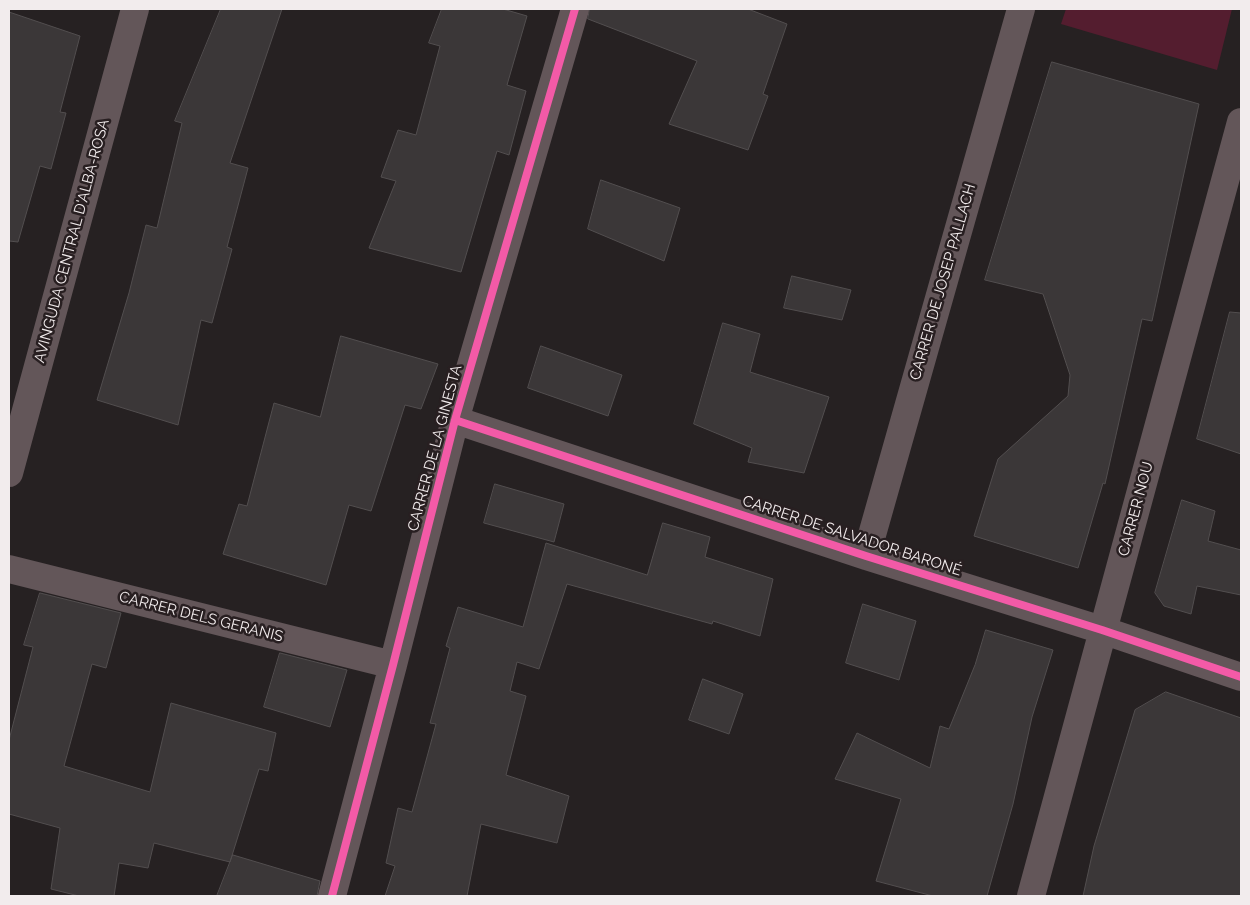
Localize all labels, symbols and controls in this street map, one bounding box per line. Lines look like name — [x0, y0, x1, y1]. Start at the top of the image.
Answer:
street label: AVINGUDA CENTRAL D'ALBA-ROSA — [31, 117, 113, 365]
street label: CARRER DE JOSEP PALLACH — [906, 182, 980, 382]
street label: CARRER DE LA GINESTA — [404, 363, 466, 533]
street label: CARRER NOU — [1115, 460, 1157, 558]
street label: CARRER DE SALVADOR BARONÉ — [740, 492, 964, 580]
street label: CARRER DELS GERANIS — [117, 588, 285, 646]

